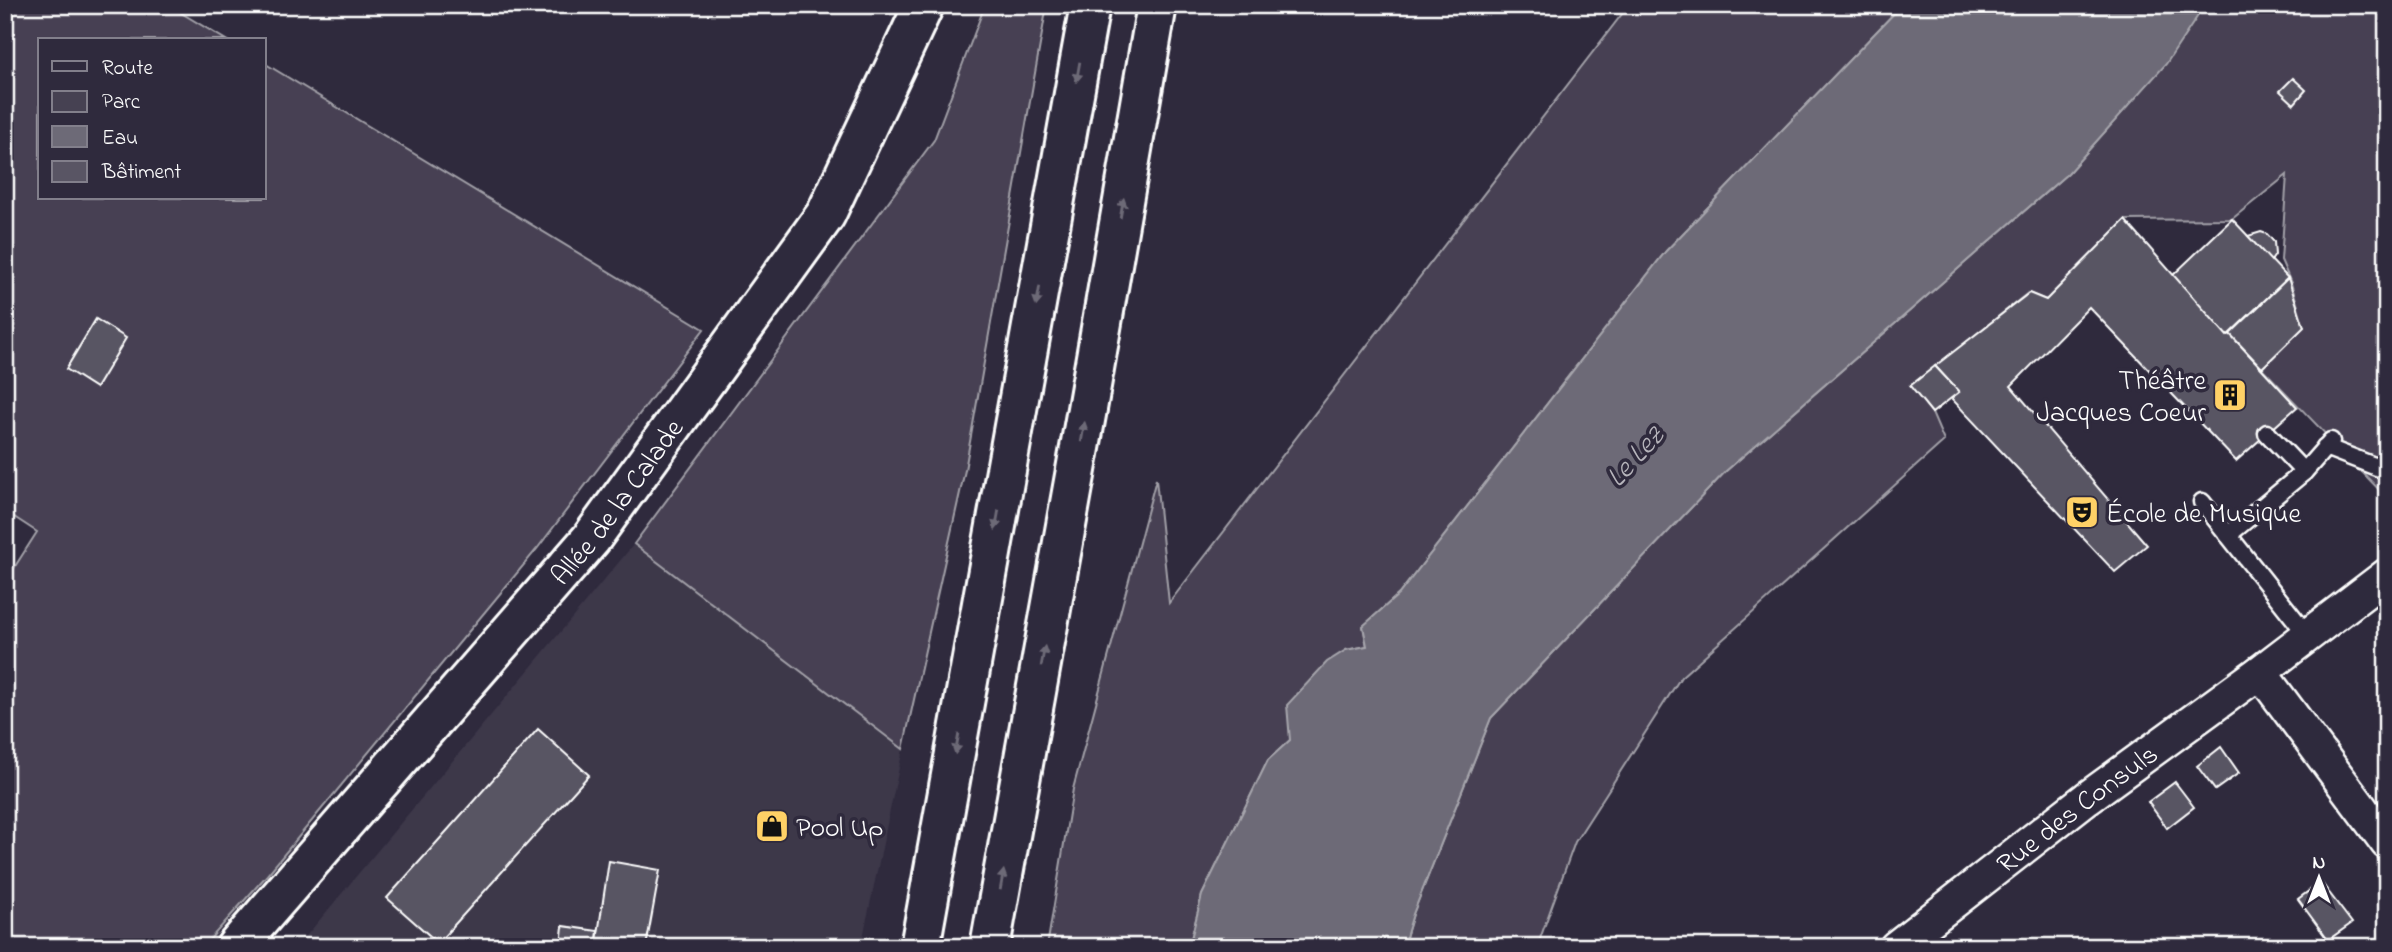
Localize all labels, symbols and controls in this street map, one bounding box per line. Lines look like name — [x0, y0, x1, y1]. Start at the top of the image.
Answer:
legend — [38, 38, 266, 200]
text: Route — [102, 54, 154, 84]
one-way arrow — [1072, 61, 1083, 83]
text: Parc — [102, 88, 141, 118]
text: Eau — [102, 124, 138, 154]
text: Bâtiment — [101, 158, 181, 188]
one-way arrow — [1117, 197, 1128, 219]
one-way arrow — [1032, 285, 1043, 307]
place label: Théâtre Jacques Coeur — [2036, 362, 2206, 435]
building icon: Théâtre Jacques Coeur — [2211, 376, 2249, 414]
street label: Allée de la Calade — [542, 411, 696, 596]
water label: Le Lez — [1597, 416, 1677, 498]
one-way arrow — [1078, 421, 1089, 443]
theatre icon: École de Musique — [2063, 493, 2101, 531]
place label: École de Musique — [2106, 495, 2301, 536]
one-way arrow — [992, 509, 1003, 531]
one-way arrow — [1037, 645, 1048, 667]
one-way arrow — [951, 733, 962, 755]
street label: Rue des Consuls — [1989, 736, 2168, 885]
shop icon: Pool Up — [753, 807, 791, 845]
place label: Pool Up — [796, 809, 883, 850]
north arrow — [2284, 844, 2354, 914]
text: N — [2313, 850, 2326, 877]
one-way arrow — [997, 869, 1008, 891]

